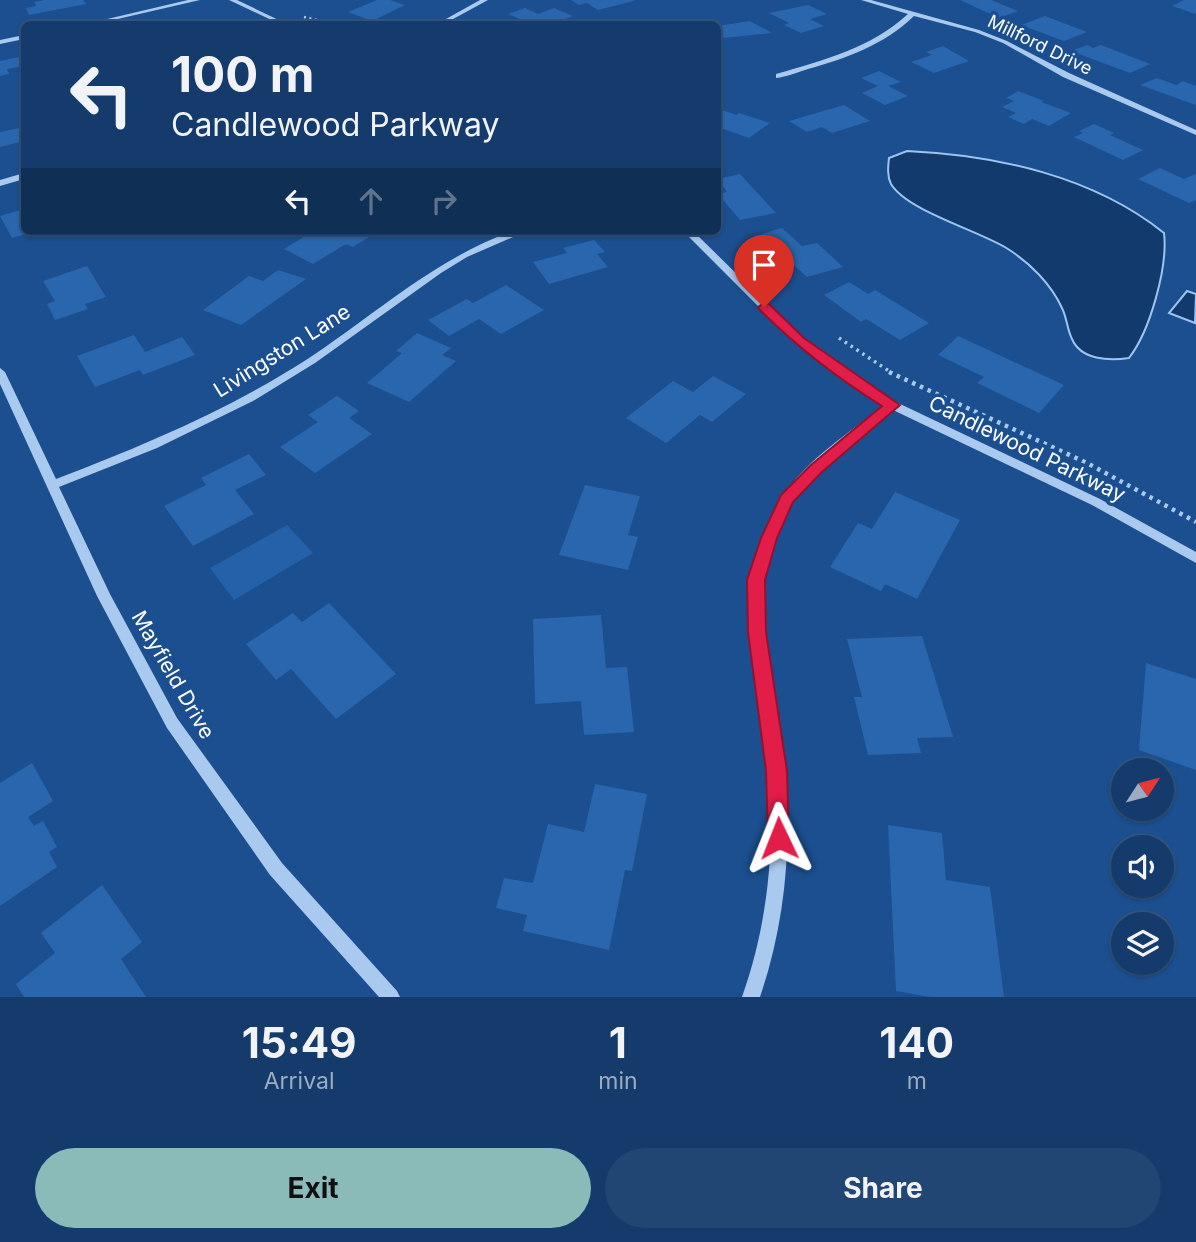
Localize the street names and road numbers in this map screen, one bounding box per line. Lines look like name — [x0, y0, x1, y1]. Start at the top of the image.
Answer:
street label: Millford Drive — [985, 10, 1096, 79]
street label: Livingston Lane — [209, 299, 355, 403]
street label: Candlewood Parkway — [925, 390, 1130, 507]
street label: Mayfield Drive — [127, 606, 220, 743]

